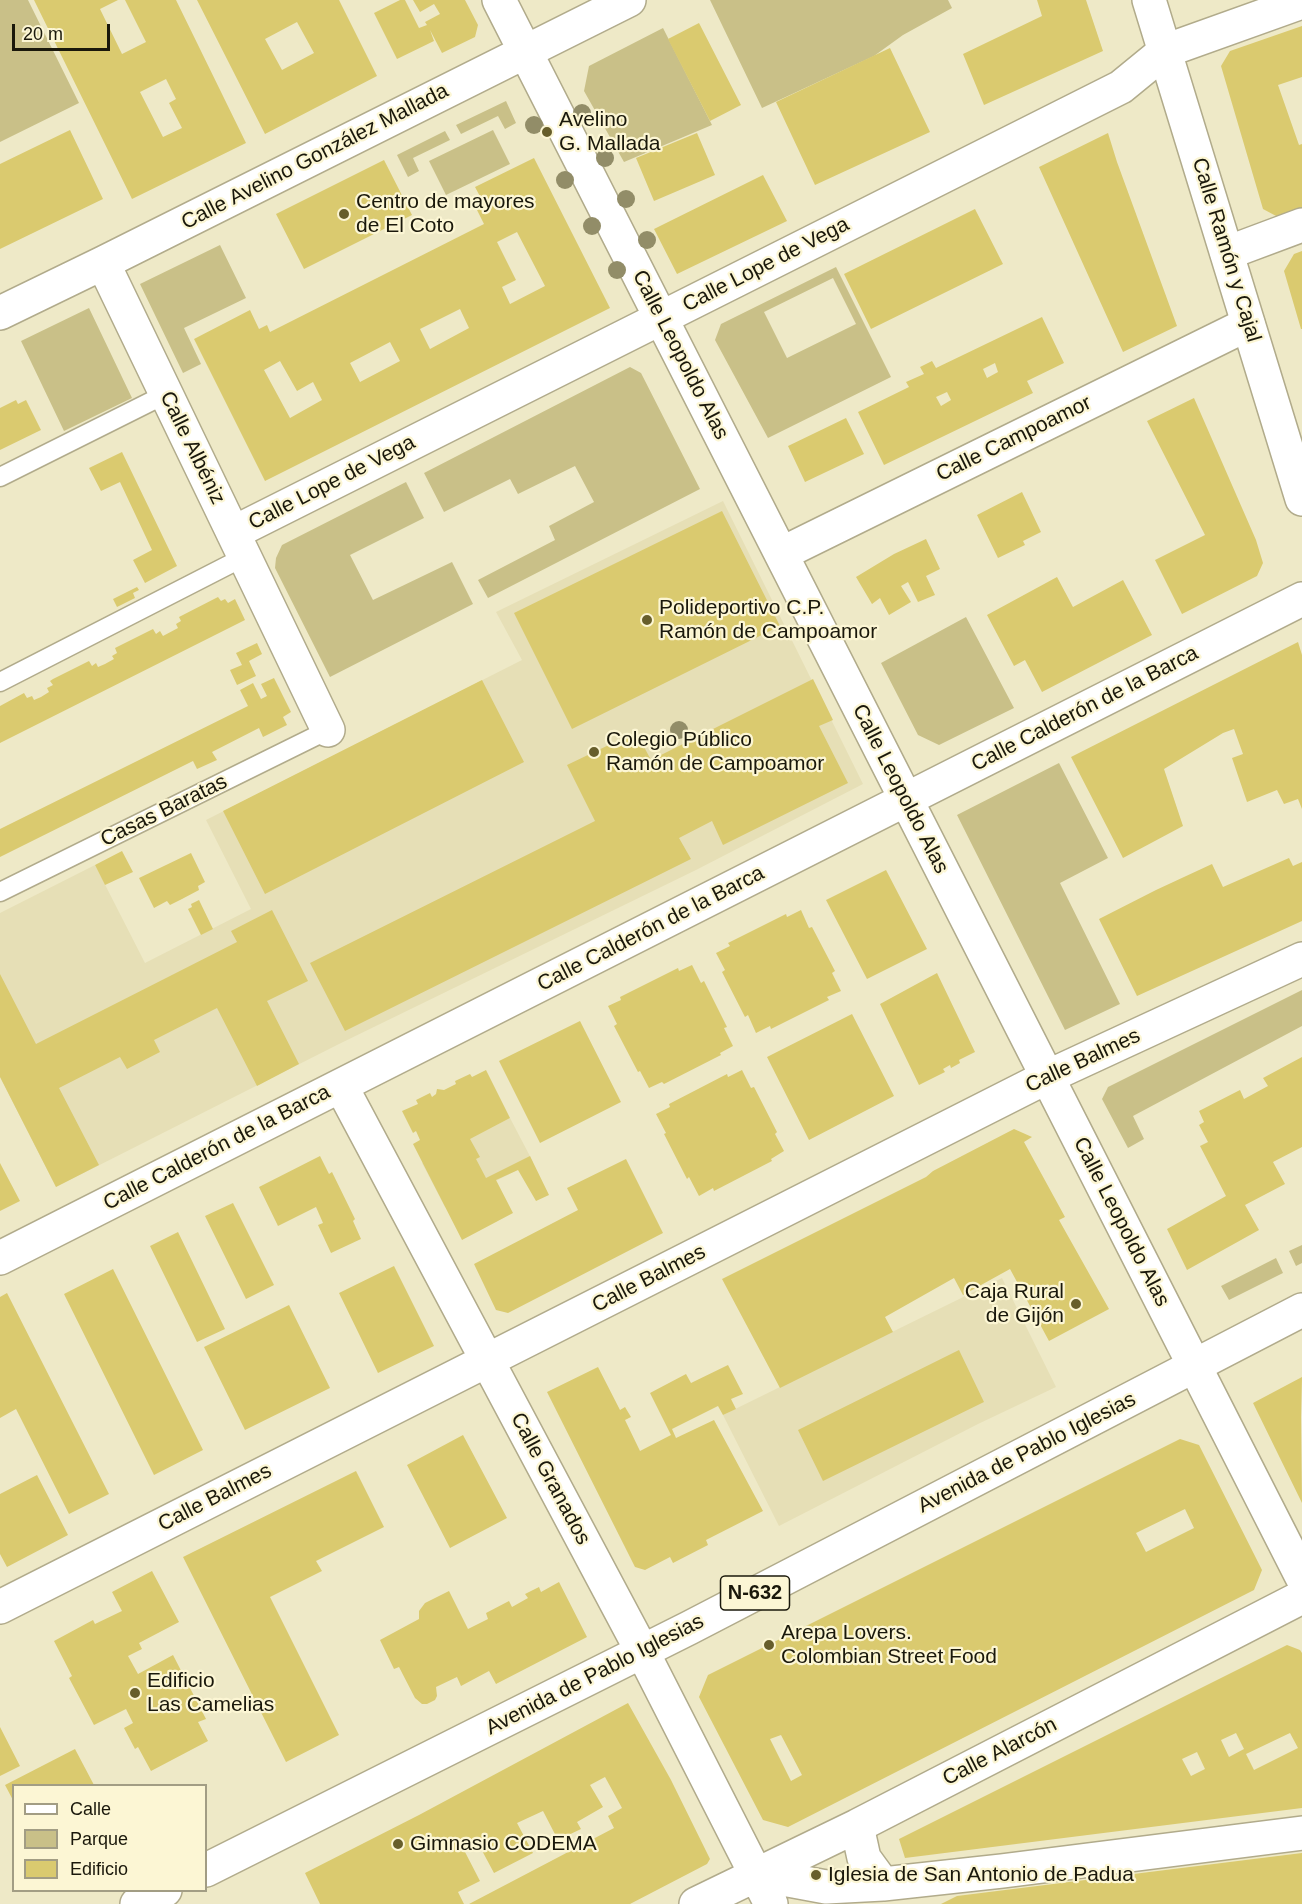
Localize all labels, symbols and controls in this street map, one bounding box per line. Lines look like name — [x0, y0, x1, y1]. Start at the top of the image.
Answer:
scale bar — [15, 12, 112, 50]
text: 20 m — [23, 24, 63, 44]
street label: Calle Avelino González Mallada — [177, 79, 453, 235]
place label: Avelino G. Mallada — [559, 107, 661, 157]
marker: Avelino G. Mallada — [540, 125, 554, 139]
street label: Calle Ramón y Cajal — [1186, 155, 1266, 345]
place label: Centro de mayores de El Coto — [356, 189, 535, 239]
marker: Centro de mayores de El Coto — [337, 207, 351, 221]
street label: Calle Lope de Vega — [679, 212, 853, 318]
street label: Calle Leopoldo Alas — [626, 266, 734, 444]
street label: Calle Albéniz — [154, 387, 230, 509]
street label: Calle Campoamor — [932, 391, 1096, 487]
street label: Calle Lope de Vega — [245, 430, 419, 536]
place label: Polideportivo C.P. Ramón de Campoamor — [659, 595, 877, 645]
marker: Polideportivo C.P. Ramón de Campoamor — [640, 613, 654, 627]
street label: Calle Calderón de la Barca — [967, 641, 1203, 777]
street label: Calle Leopoldo Alas — [846, 700, 954, 878]
place label: Colegio Público Ramón de Campoamor — [606, 727, 824, 777]
marker: Colegio Público Ramón de Campoamor — [587, 745, 601, 759]
street label: Casas Baratas — [97, 769, 231, 853]
street label: Calle Calderón de la Barca — [533, 861, 769, 997]
street label: Calle Balmes — [1022, 1023, 1144, 1099]
street label: Calle Calderón de la Barca — [99, 1080, 335, 1216]
street label: Calle Leopoldo Alas — [1067, 1133, 1175, 1311]
street label: Calle Balmes — [588, 1240, 710, 1318]
place label: Caja Rural de Gijón — [965, 1279, 1064, 1329]
marker: Caja Rural de Gijón — [1069, 1297, 1083, 1311]
street label: Avenida de Pablo Iglesias — [914, 1387, 1140, 1519]
street label: Calle Granados — [505, 1409, 595, 1549]
street label: Calle Balmes — [154, 1459, 276, 1537]
road number: N-632 — [720, 1576, 789, 1610]
street label: Avenida de Pablo Iglesias — [482, 1609, 708, 1741]
place label: Arepa Lovers. Colombian Street Food — [781, 1620, 997, 1670]
marker: Arepa Lovers. Colombian Street Food — [762, 1638, 776, 1652]
place label: Edificio Las Camelias — [147, 1668, 274, 1718]
marker: Edificio Las Camelias — [128, 1686, 142, 1700]
street label: Calle Alarcón — [939, 1712, 1061, 1792]
legend — [12, 1784, 207, 1892]
text: Calle — [70, 1799, 111, 1819]
text: Parque — [70, 1829, 128, 1849]
place label: Gimnasio CODEMA — [410, 1831, 597, 1857]
marker: Gimnasio CODEMA — [391, 1837, 405, 1851]
text: Edificio — [70, 1859, 128, 1879]
place label: Iglesia de San Antonio de Padua — [828, 1862, 1134, 1888]
marker: Iglesia de San Antonio de Padua — [809, 1868, 823, 1882]

